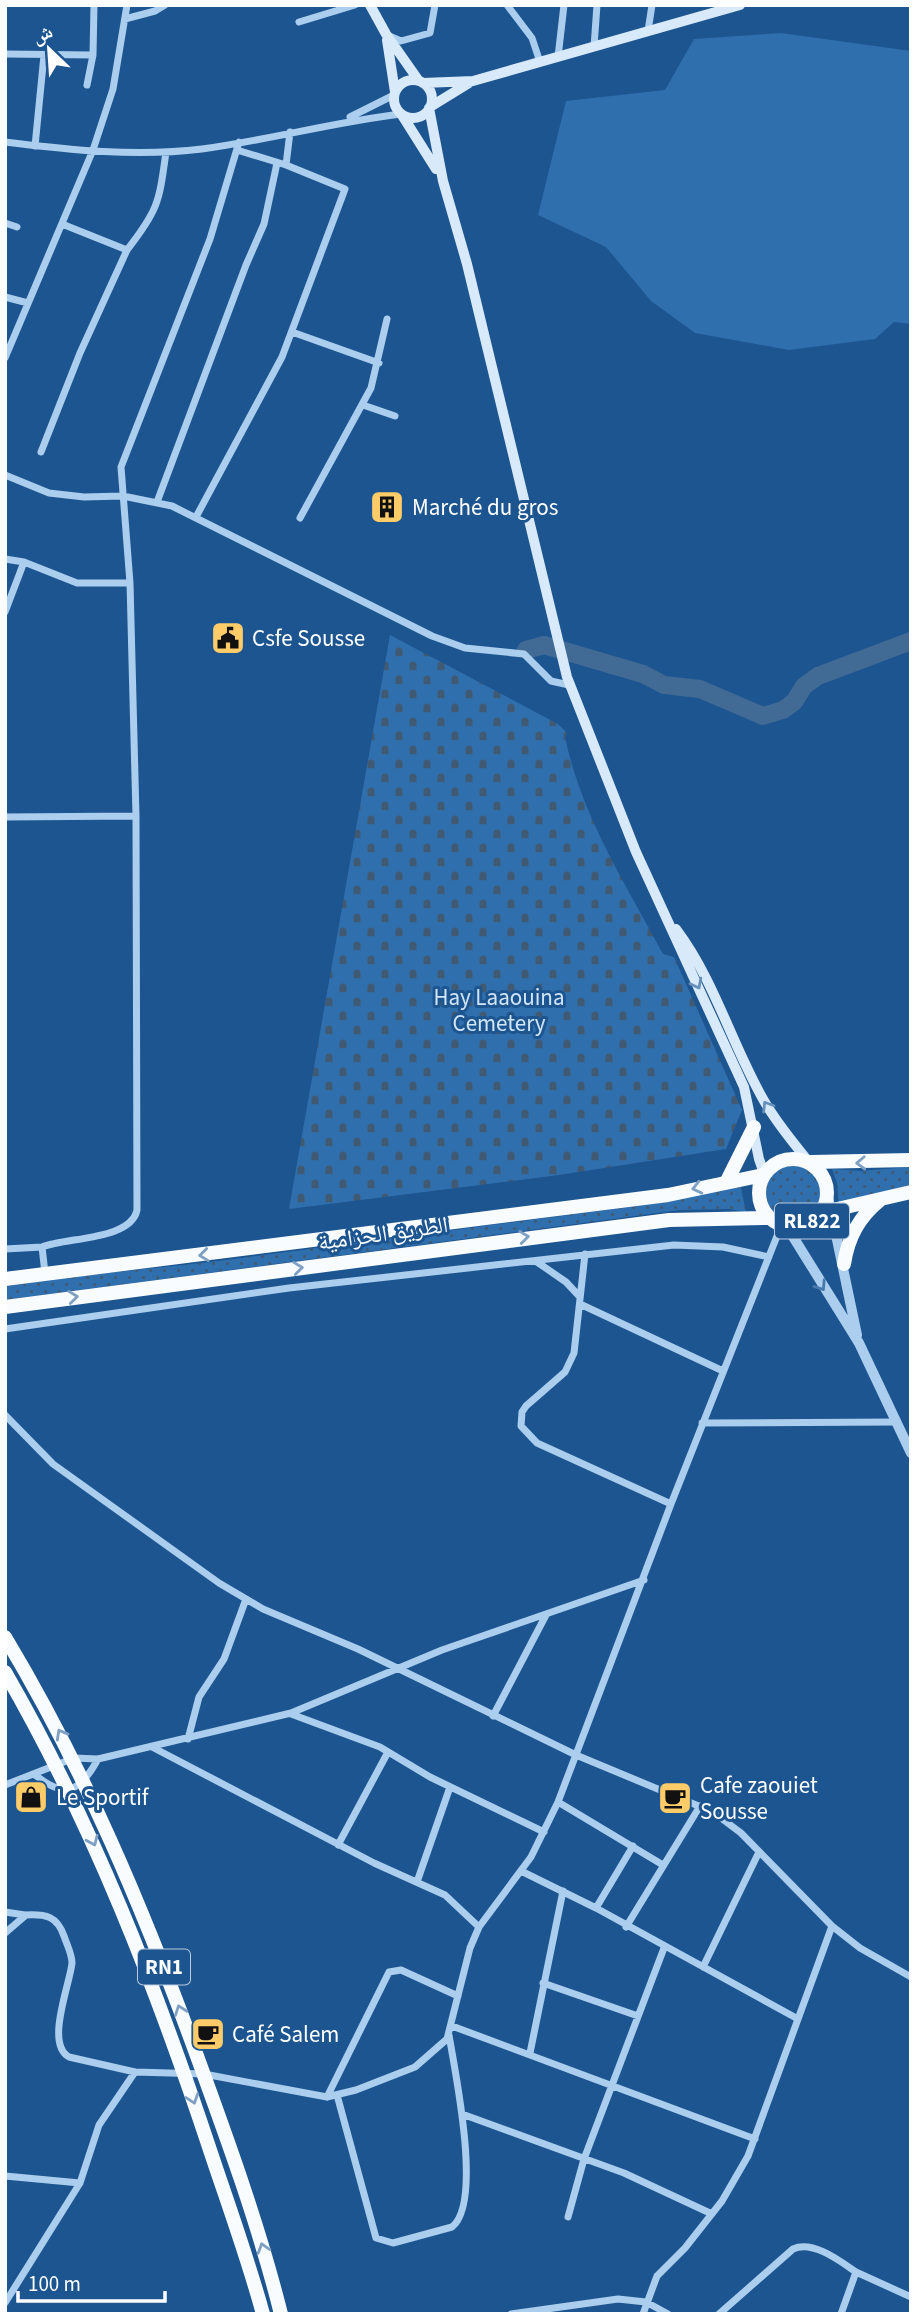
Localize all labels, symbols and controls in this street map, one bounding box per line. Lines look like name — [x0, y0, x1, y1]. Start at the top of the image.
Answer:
north arrow — [14, 14, 84, 84]
text: ش — [28, 18, 57, 51]
building icon: Marché du gros — [368, 488, 406, 526]
place label: Marché du gros — [412, 491, 558, 524]
public building icon: Csfe Sousse — [209, 619, 247, 657]
place label: Csfe Sousse — [252, 622, 365, 655]
one-way arrow — [688, 977, 702, 989]
park label: Hay Laaouina Cemetery — [433, 981, 565, 1040]
one-way arrow — [763, 1100, 776, 1113]
one-way arrow — [855, 1155, 866, 1170]
one-way arrow — [691, 1180, 703, 1194]
road number: RL822 — [775, 1204, 849, 1238]
street label: الطريق الحزامية — [316, 1208, 450, 1259]
one-way arrow — [519, 1230, 530, 1245]
one-way arrow — [199, 1248, 210, 1263]
one-way arrow — [293, 1261, 304, 1276]
one-way arrow — [813, 1278, 826, 1291]
one-way arrow — [67, 1289, 79, 1304]
one-way arrow — [56, 1729, 69, 1741]
place label: Cafe zaouiet Sousse — [700, 1769, 818, 1828]
shop icon: Le Sportif — [12, 1778, 50, 1816]
cafe icon: Cafe zaouiet Sousse — [656, 1779, 694, 1817]
place label: Le Sportif — [56, 1781, 150, 1814]
one-way arrow — [85, 1834, 99, 1847]
road number: RN1 — [138, 1950, 190, 1984]
one-way arrow — [174, 2004, 188, 2016]
cafe icon: Café Salem — [189, 2015, 227, 2053]
place label: Café Salem — [232, 2018, 339, 2051]
one-way arrow — [185, 2092, 199, 2104]
one-way arrow — [257, 2242, 272, 2254]
scale bar — [18, 2260, 164, 2304]
text: 100 m — [28, 2269, 81, 2299]

